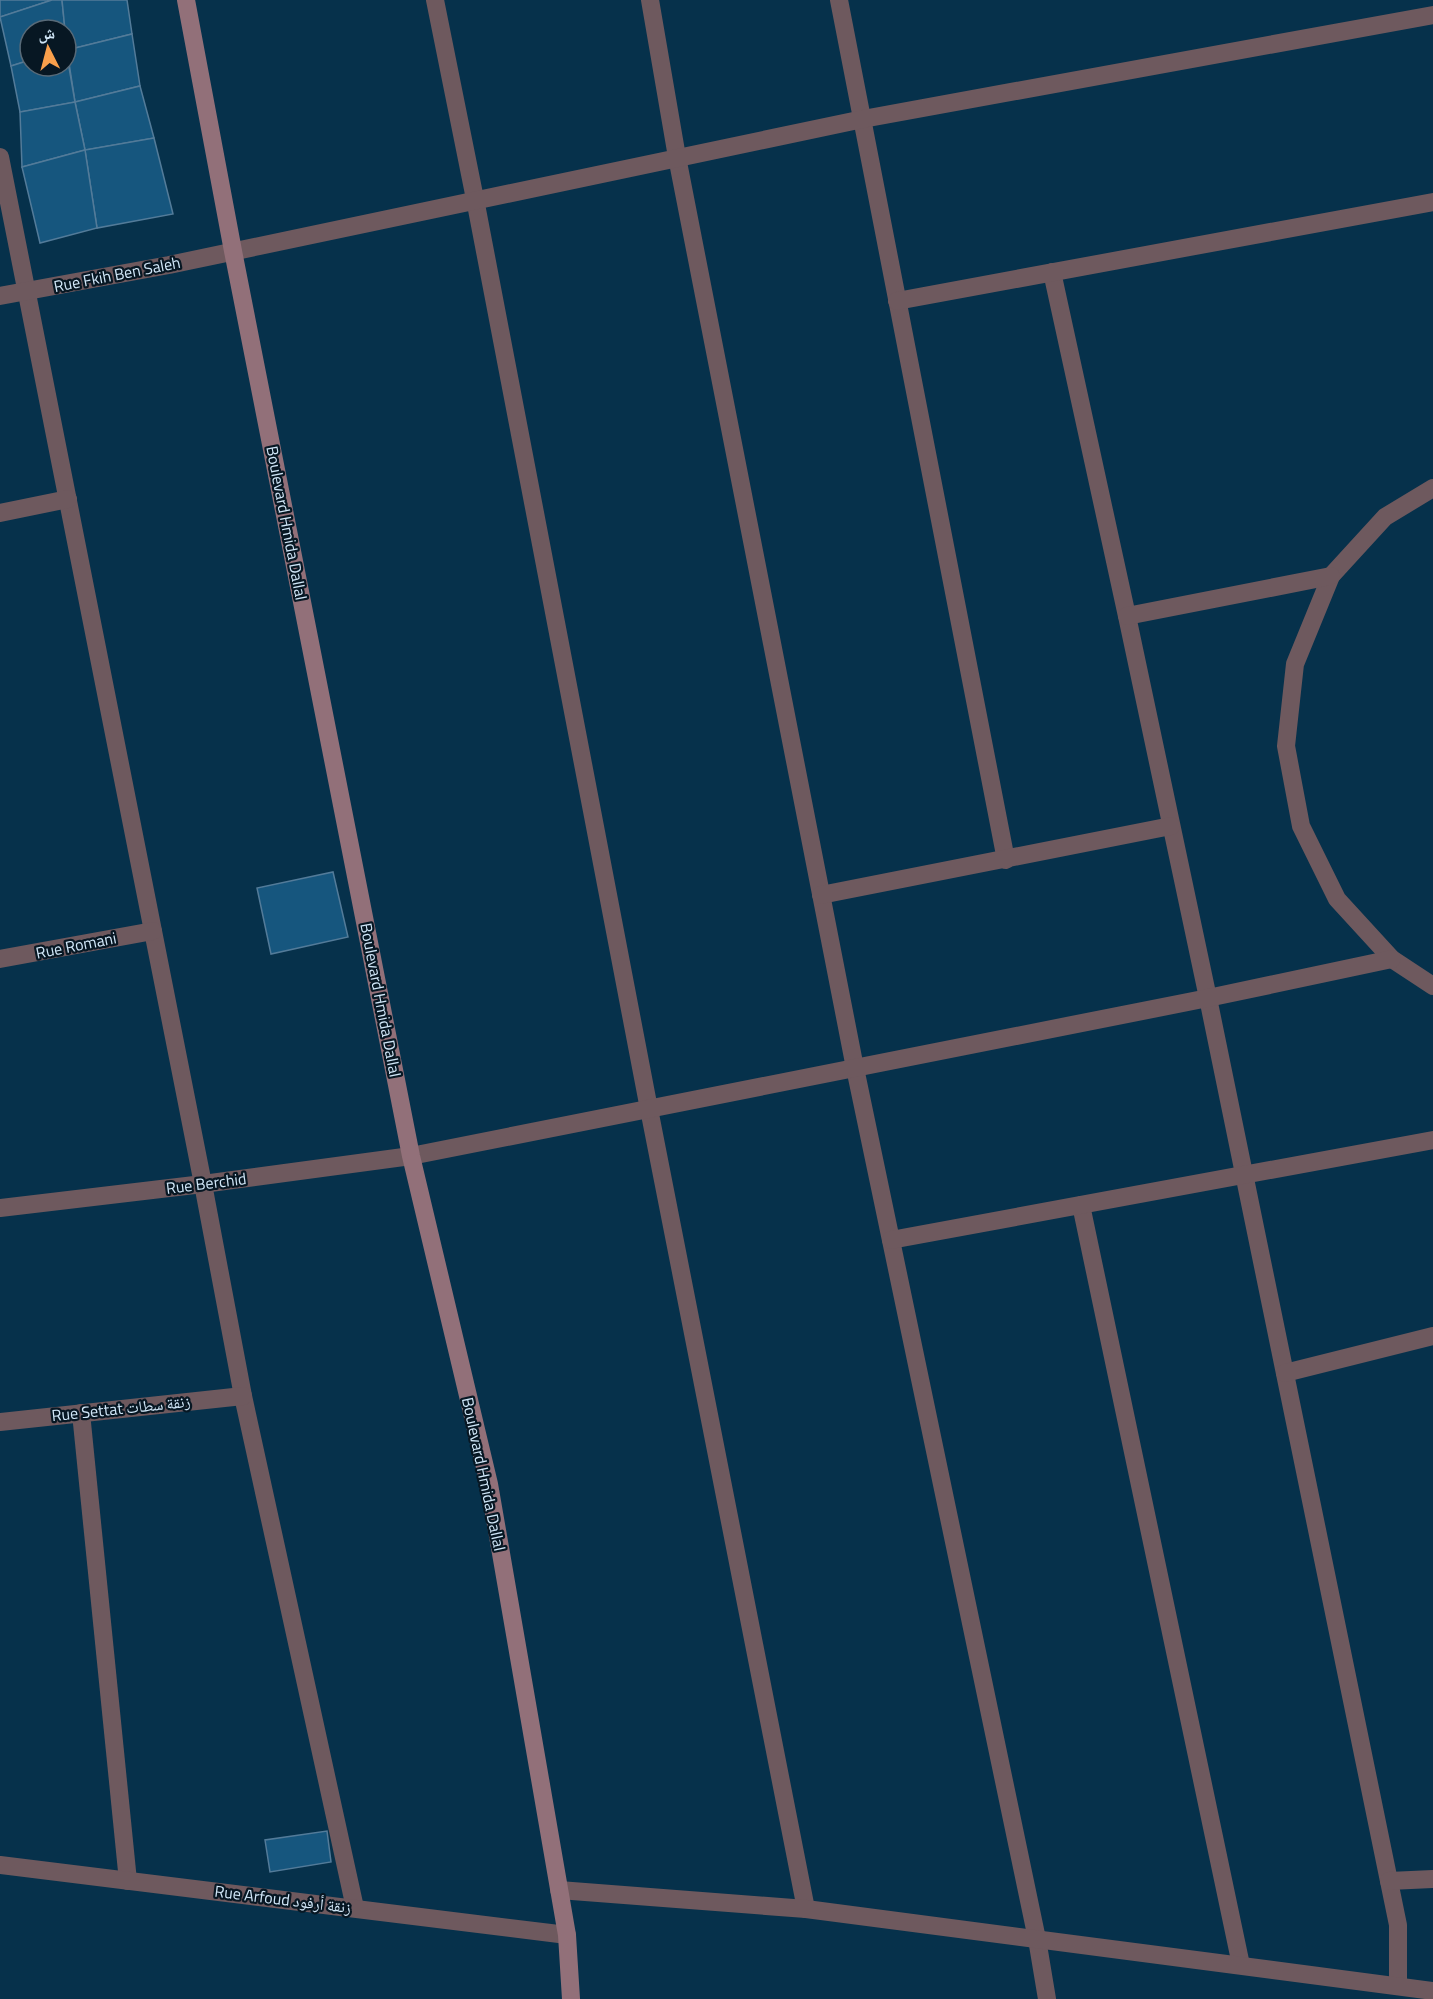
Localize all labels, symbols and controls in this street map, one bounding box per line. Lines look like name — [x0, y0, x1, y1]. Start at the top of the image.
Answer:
north arrow — [18, 18, 78, 78]
text: ش — [37, 20, 56, 46]
street label: Rue Fkih Ben Saleh — [52, 250, 182, 298]
street label: Boulevard Hmida Dallal — [260, 444, 314, 602]
street label: Boulevard Hmida Dallal — [354, 921, 408, 1079]
street label: Rue Romani — [34, 925, 118, 965]
street label: Rue Berchid — [164, 1166, 248, 1200]
street label: Rue Settat زنقة سطات — [50, 1389, 192, 1427]
street label: Boulevard Hmida Dallal — [456, 1395, 512, 1553]
street label: Rue Arfoud زنقة أرفود — [213, 1879, 353, 1919]

